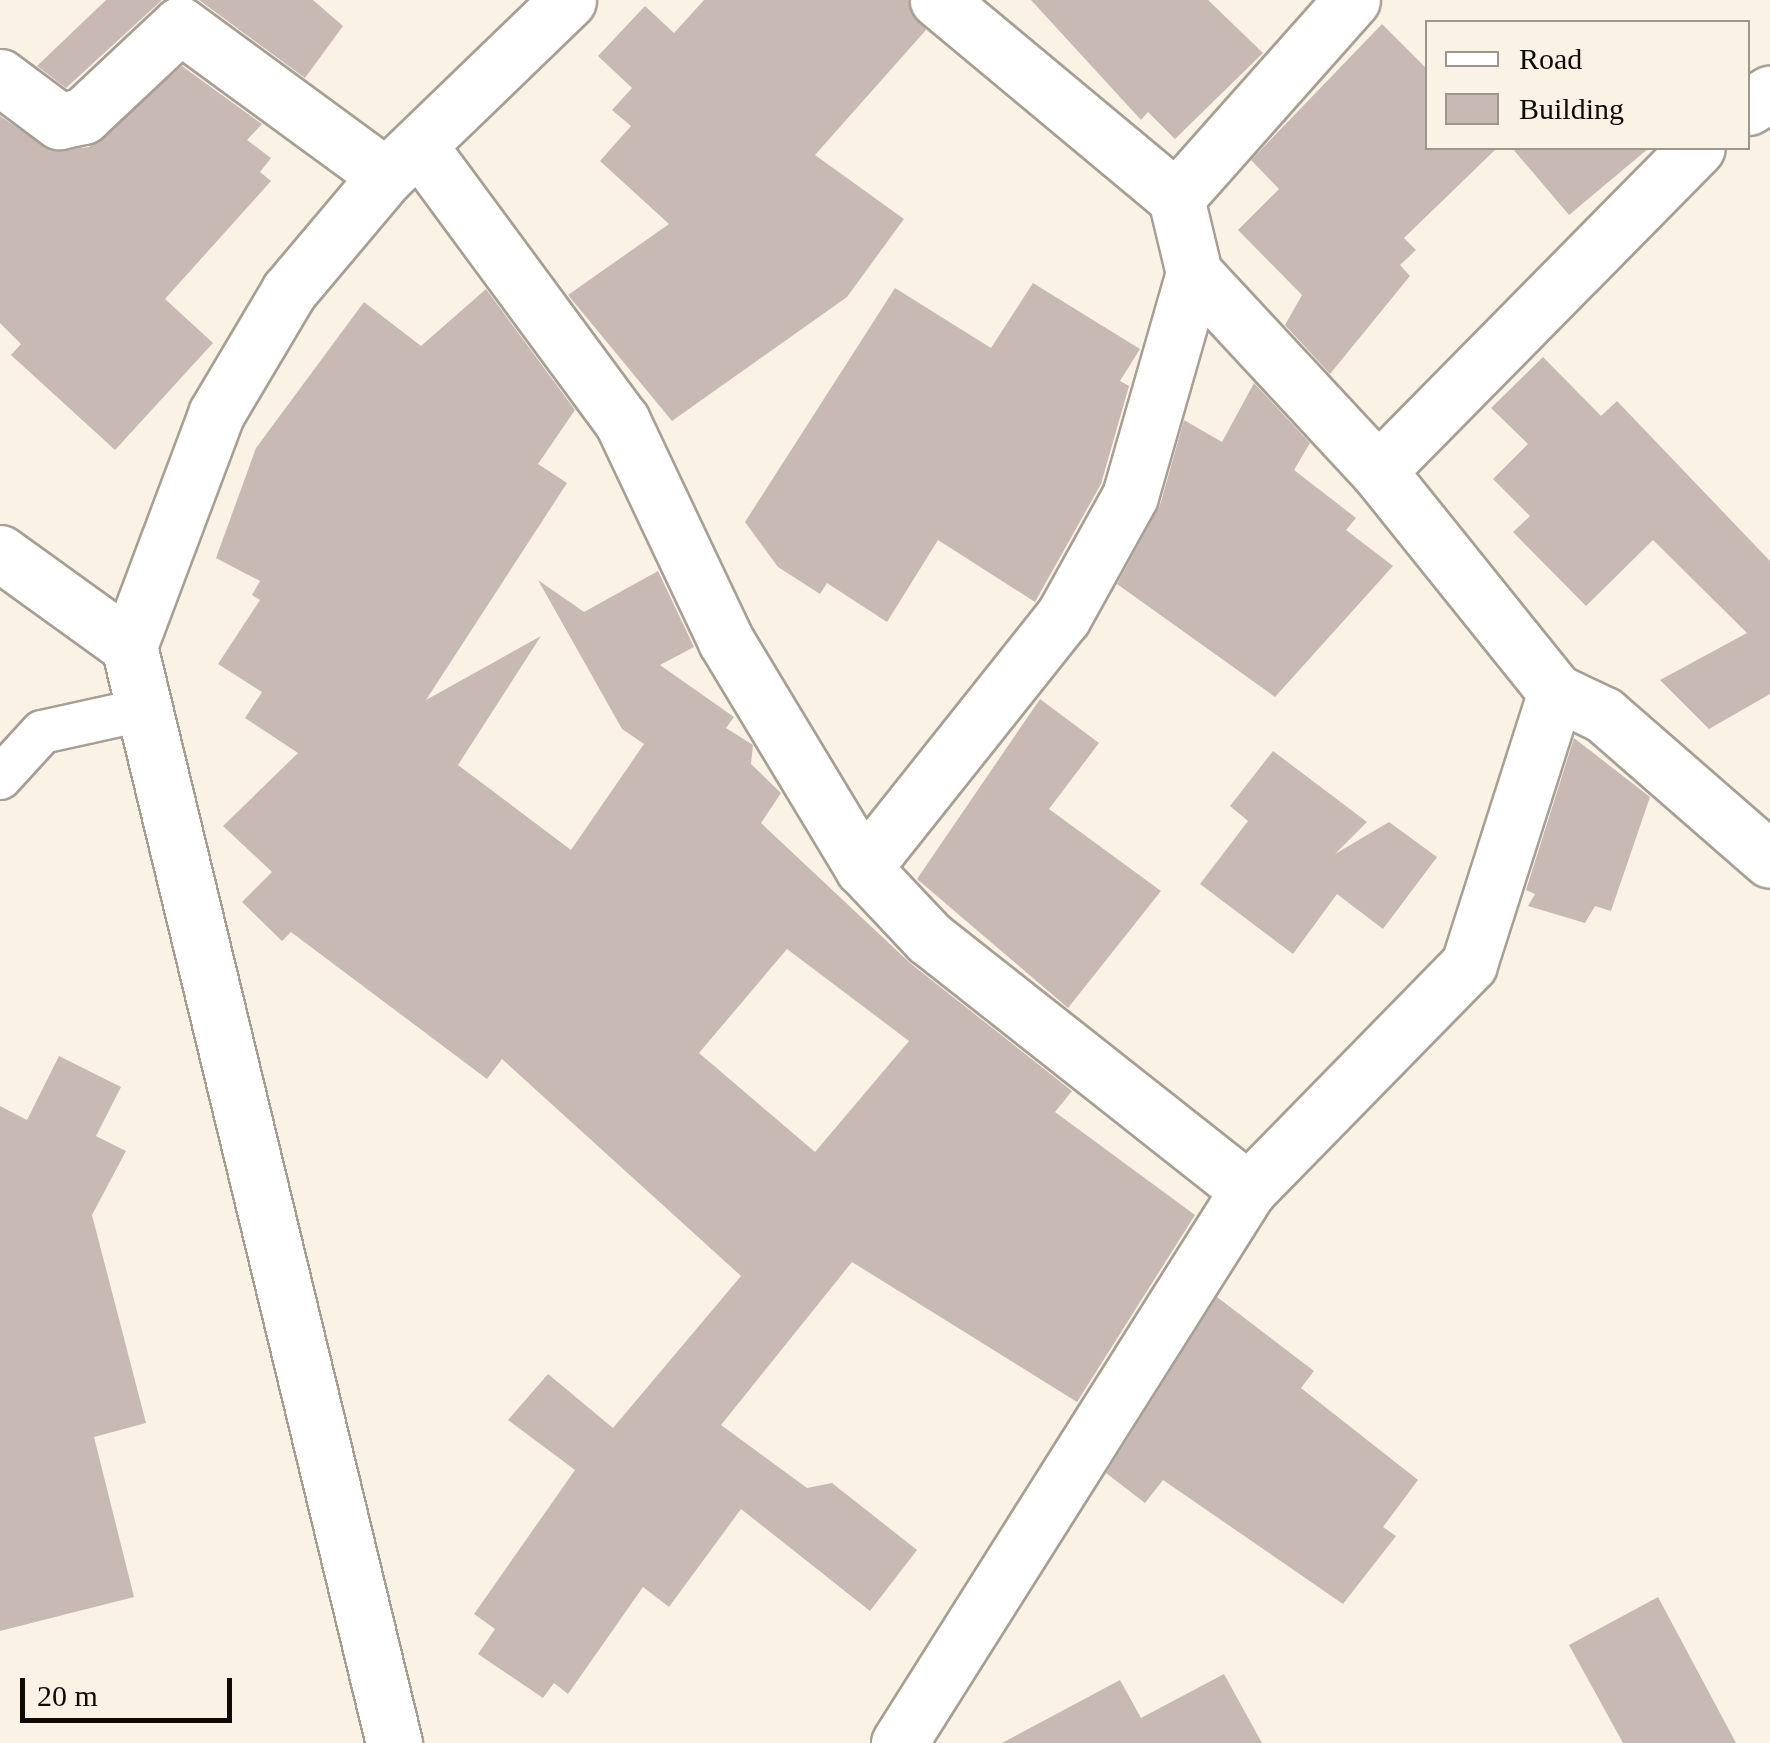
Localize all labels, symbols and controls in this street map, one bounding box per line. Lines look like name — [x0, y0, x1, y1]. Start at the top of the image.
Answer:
legend — [1425, 20, 1750, 150]
text: Road — [1519, 42, 1582, 75]
text: Building — [1519, 92, 1624, 125]
scale bar — [25, 1658, 238, 1720]
text: 20 m — [37, 1679, 98, 1712]

